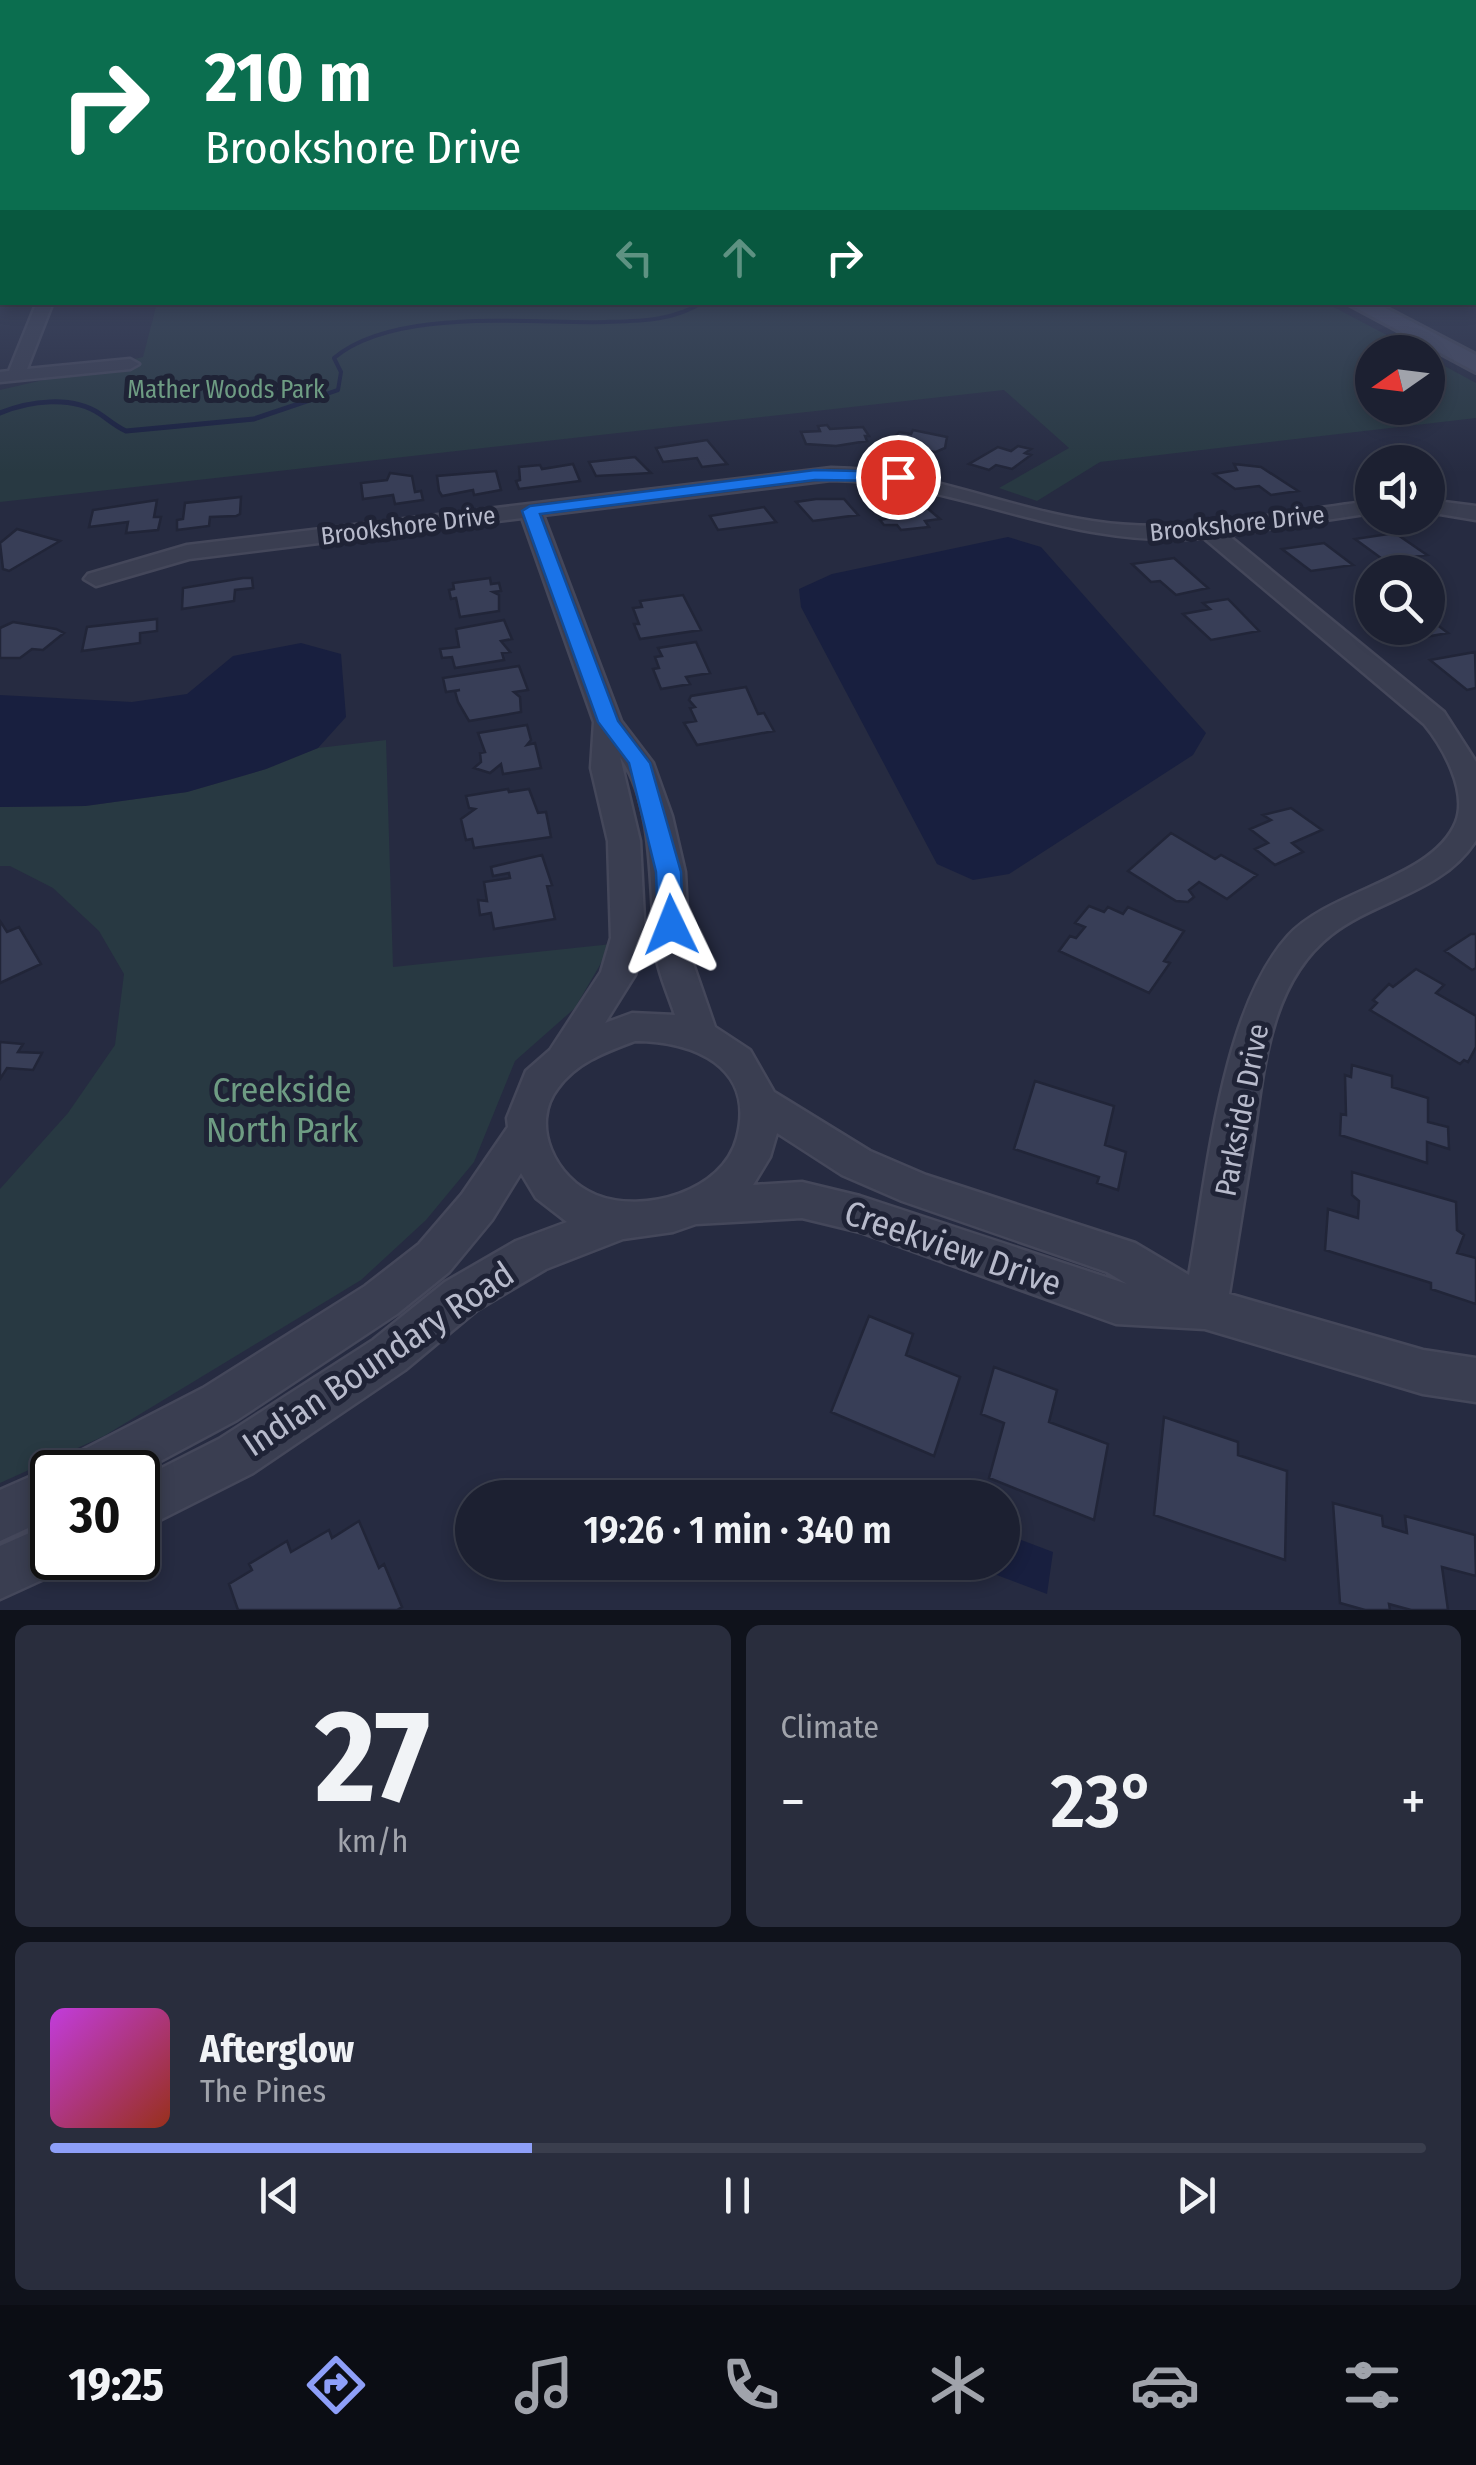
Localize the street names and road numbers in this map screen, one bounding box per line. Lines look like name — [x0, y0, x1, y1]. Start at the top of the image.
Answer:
street label: Brookshore Drive — [319, 500, 497, 552]
street label: Brookshore Drive — [1148, 500, 1326, 548]
street label: Parkside Drive — [1208, 1021, 1276, 1199]
street label: Creekview Drive — [839, 1191, 1067, 1305]
street label: Indian Boundary Road — [235, 1253, 521, 1465]

